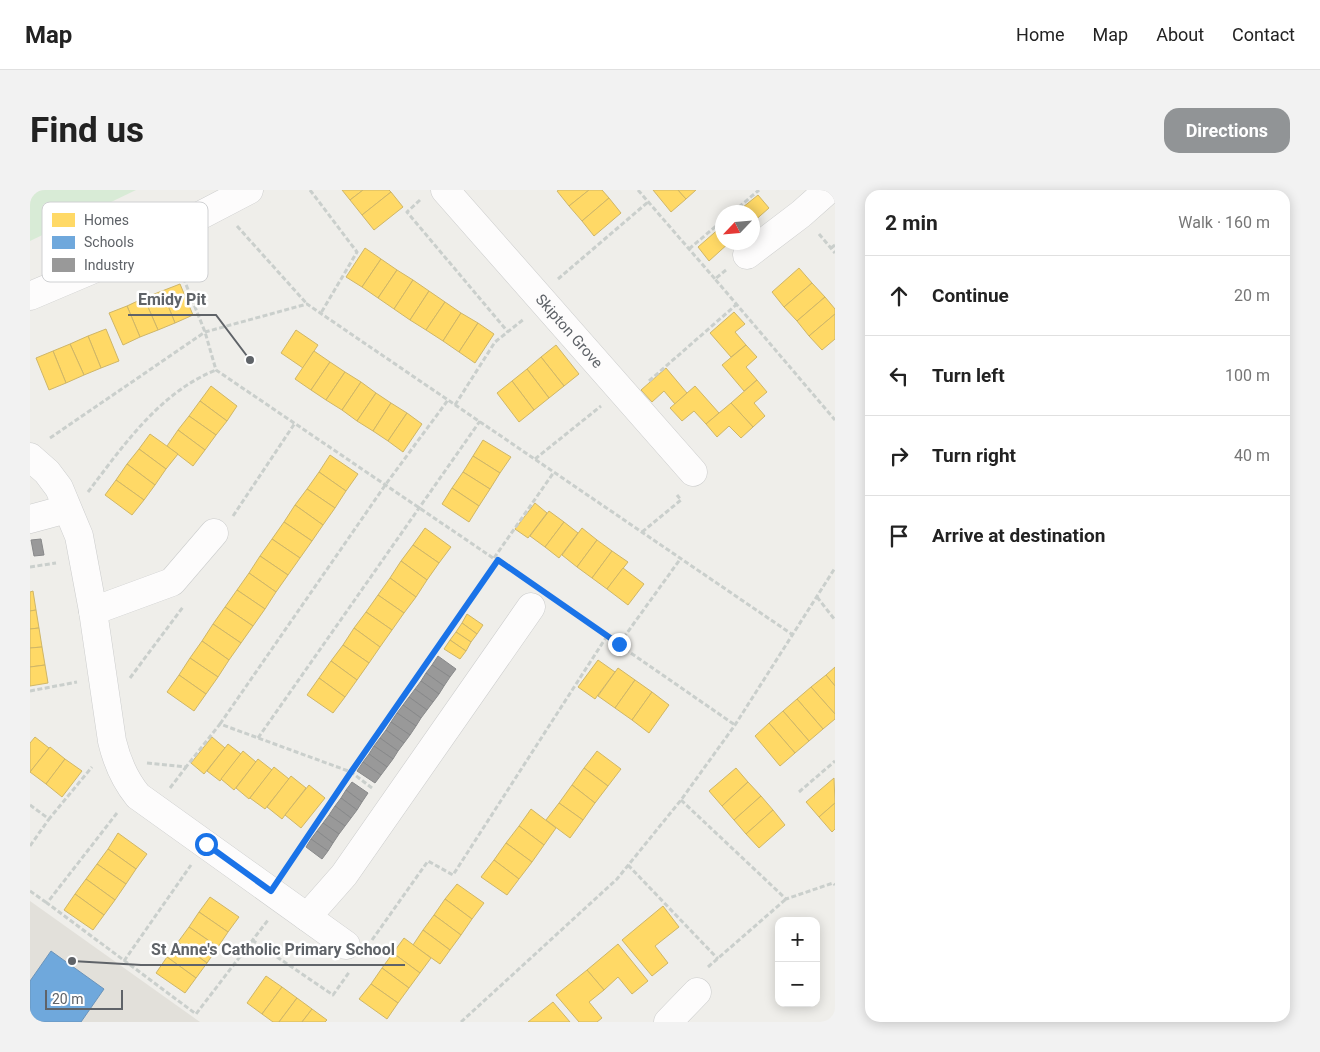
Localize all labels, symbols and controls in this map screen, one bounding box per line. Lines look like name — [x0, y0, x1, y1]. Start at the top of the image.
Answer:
text: Map — [25, 21, 72, 49]
text: Home — [1016, 24, 1065, 45]
text: Map — [1093, 24, 1128, 45]
text: About — [1156, 24, 1204, 45]
text: Contact — [1232, 24, 1295, 45]
button: Directions — [1164, 108, 1290, 153]
text: Find us — [30, 110, 144, 151]
legend — [42, 202, 208, 282]
north arrow — [715, 205, 760, 250]
text: 2 min — [885, 211, 938, 235]
text: Homes — [84, 212, 129, 228]
text: Walk · 160 m — [1178, 213, 1270, 232]
text: Schools — [84, 234, 134, 250]
text: Industry — [84, 257, 135, 273]
icon: ahead — [885, 282, 913, 310]
callout: Emidy Pit — [128, 284, 216, 315]
text: Continue — [932, 284, 1009, 307]
text: 20 m — [1234, 286, 1270, 305]
text: Emidy Pit — [138, 290, 207, 309]
street label: Skipton Grove — [532, 290, 607, 372]
icon: left — [885, 362, 913, 390]
text: Turn left — [932, 364, 1005, 387]
text: 100 m — [1225, 366, 1270, 385]
icon: right — [885, 442, 913, 470]
text: Turn right — [932, 444, 1016, 467]
text: 40 m — [1234, 446, 1270, 465]
icon: arrive — [885, 522, 913, 550]
text: Arrive at destination — [932, 524, 1105, 547]
route end — [608, 633, 631, 656]
route start — [195, 833, 218, 856]
map controls — [775, 917, 820, 1007]
button: + — [775, 917, 820, 962]
callout: St Anne's Catholic Primary School — [141, 934, 405, 965]
text: St Anne's Catholic Primary School — [151, 940, 395, 959]
button: − — [775, 962, 820, 1007]
scale bar — [45, 987, 122, 1010]
text: 20 m — [52, 991, 84, 1007]

